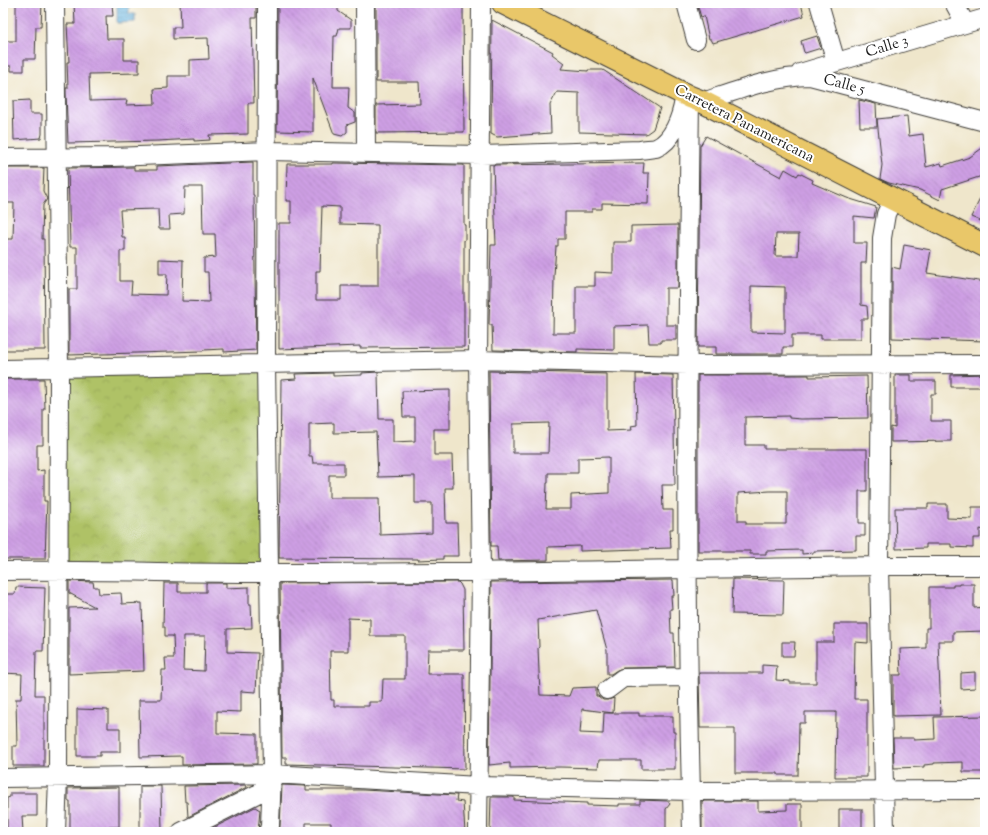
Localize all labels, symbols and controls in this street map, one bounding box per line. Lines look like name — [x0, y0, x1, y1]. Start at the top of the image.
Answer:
street label: Calle 3 — [863, 31, 911, 63]
street label: Calle 5 — [821, 69, 867, 101]
street label: Carretera Panamericana — [671, 80, 817, 168]

